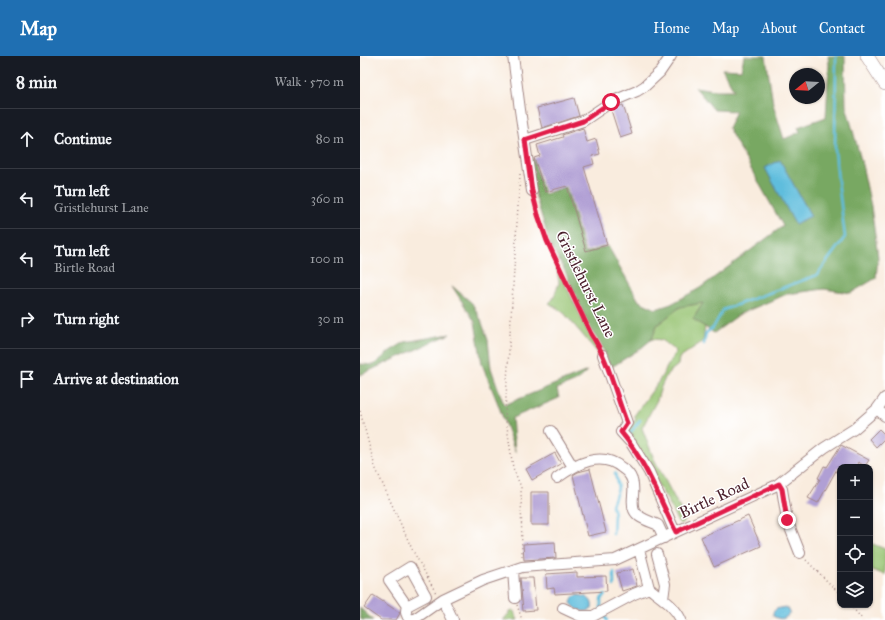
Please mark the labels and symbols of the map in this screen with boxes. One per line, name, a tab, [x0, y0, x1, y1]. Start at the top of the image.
north arrow	[789, 68, 825, 104]
route start	[602, 93, 620, 111]
street label: Gristlehurst Lane	[552, 227, 620, 341]
street label: Birtle Road	[676, 474, 752, 522]
route end	[778, 511, 796, 529]

